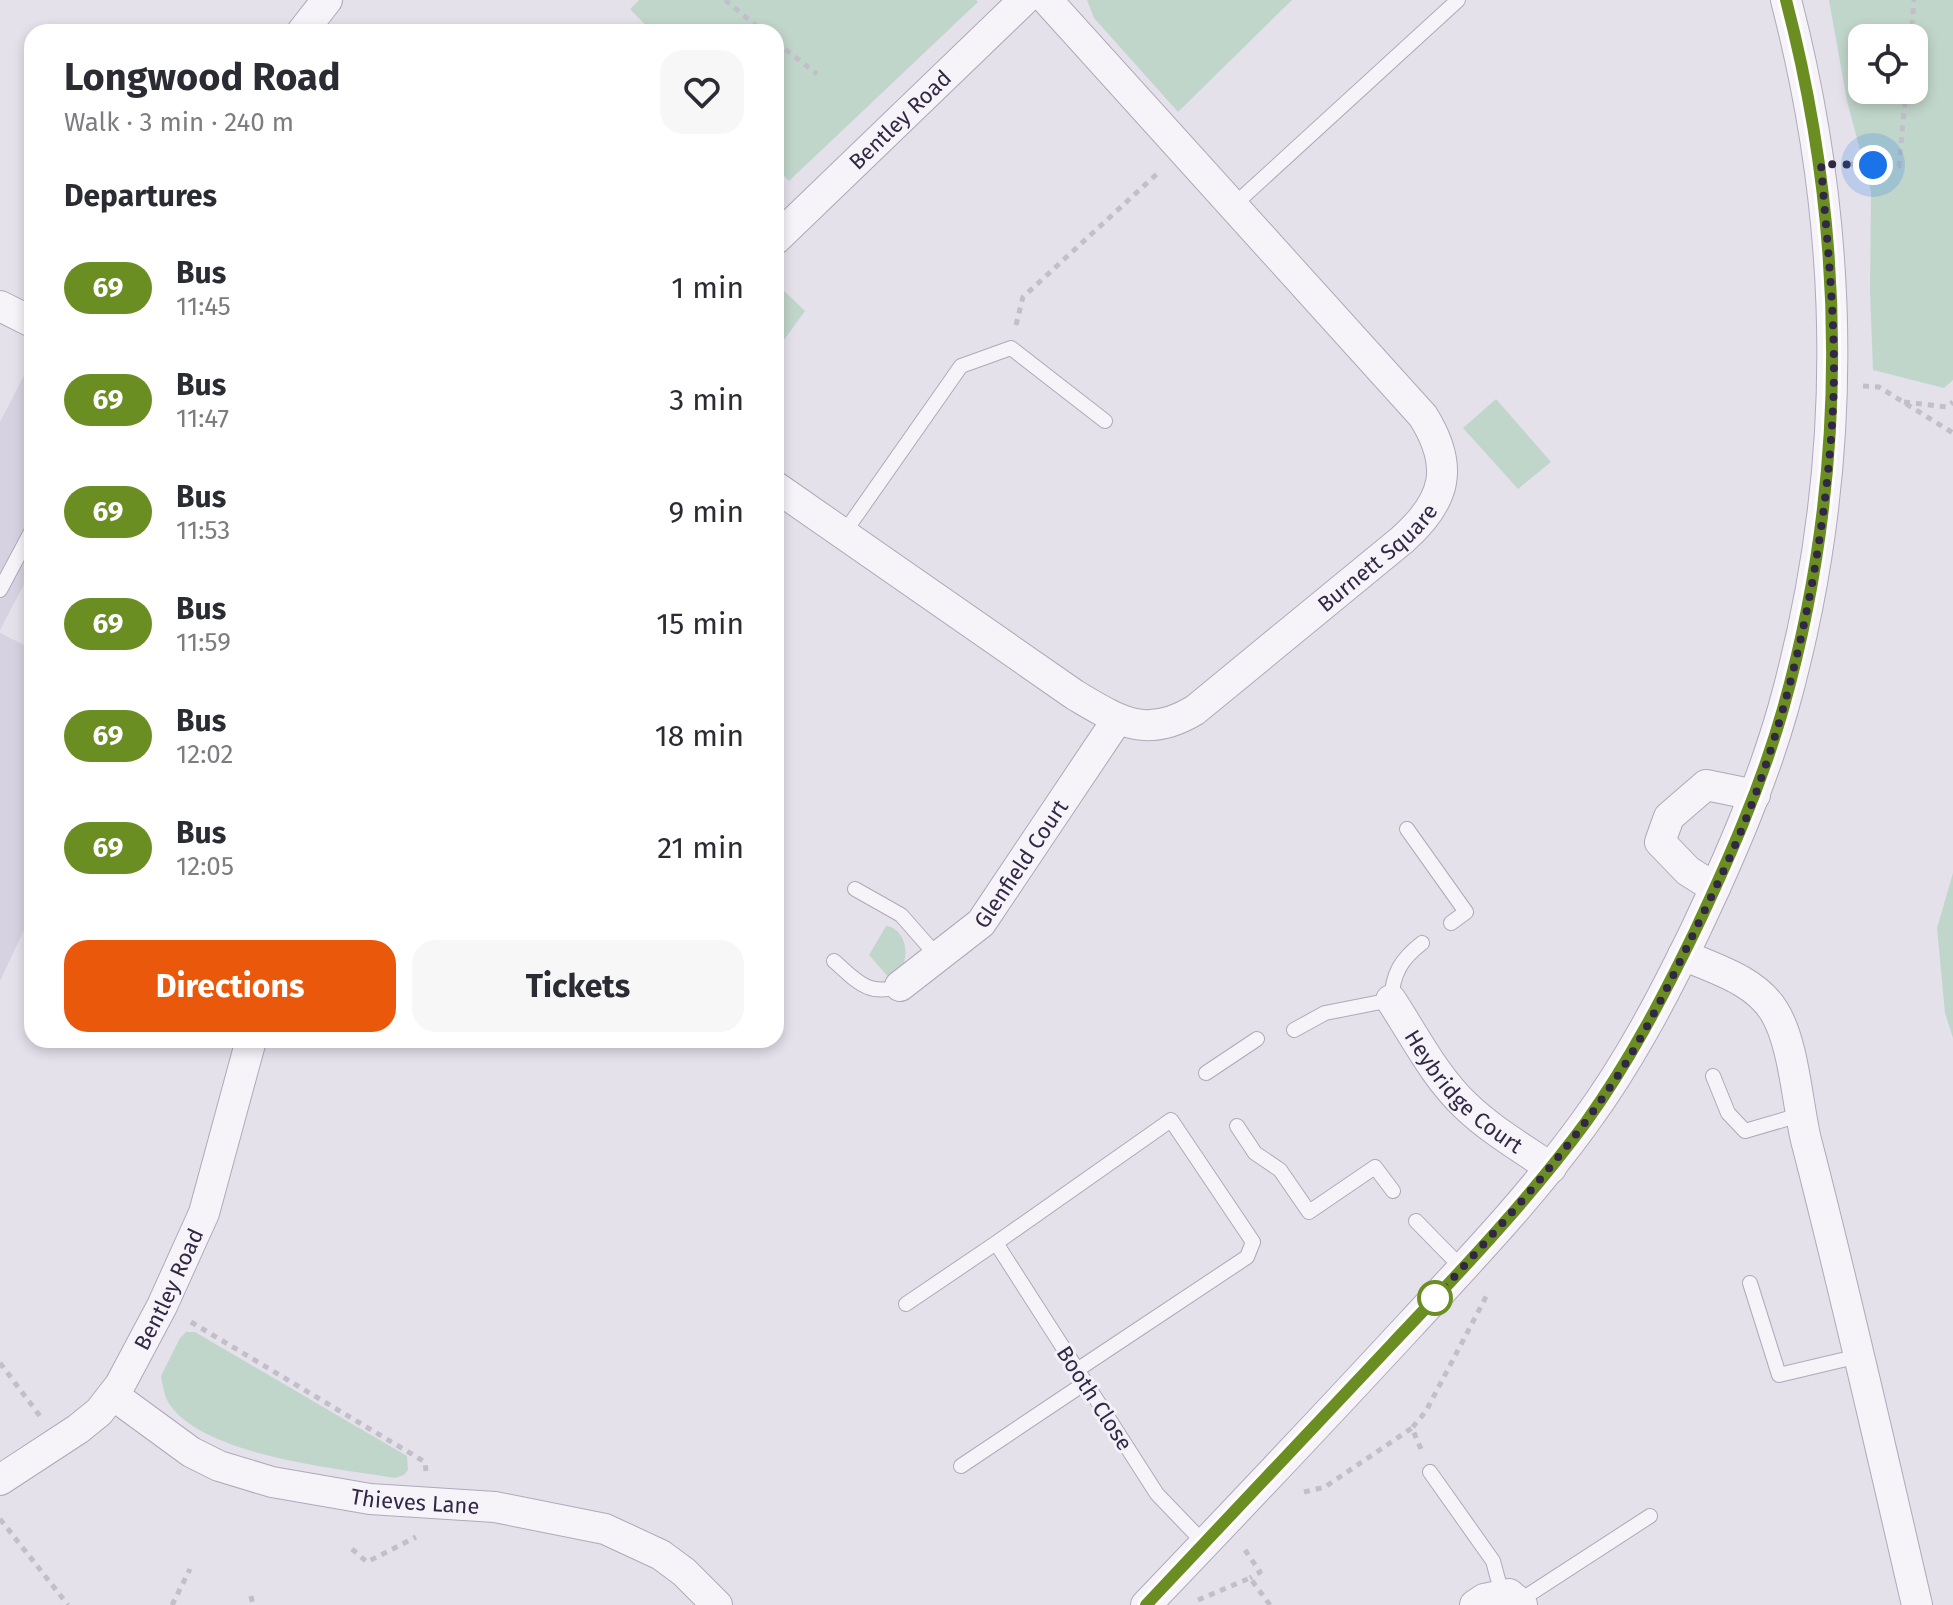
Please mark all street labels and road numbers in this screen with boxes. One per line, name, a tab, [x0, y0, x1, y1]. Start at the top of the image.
street label: Bentley Road	[843, 65, 957, 175]
street label: Burnett Square	[1312, 499, 1444, 618]
street label: Glenfield Court	[968, 794, 1074, 933]
street label: Heybridge Court	[1399, 1025, 1528, 1159]
street label: Bentley Road	[128, 1224, 209, 1355]
street label: Booth Close	[1051, 1341, 1138, 1456]
street label: Thieves Lane	[349, 1483, 480, 1520]

